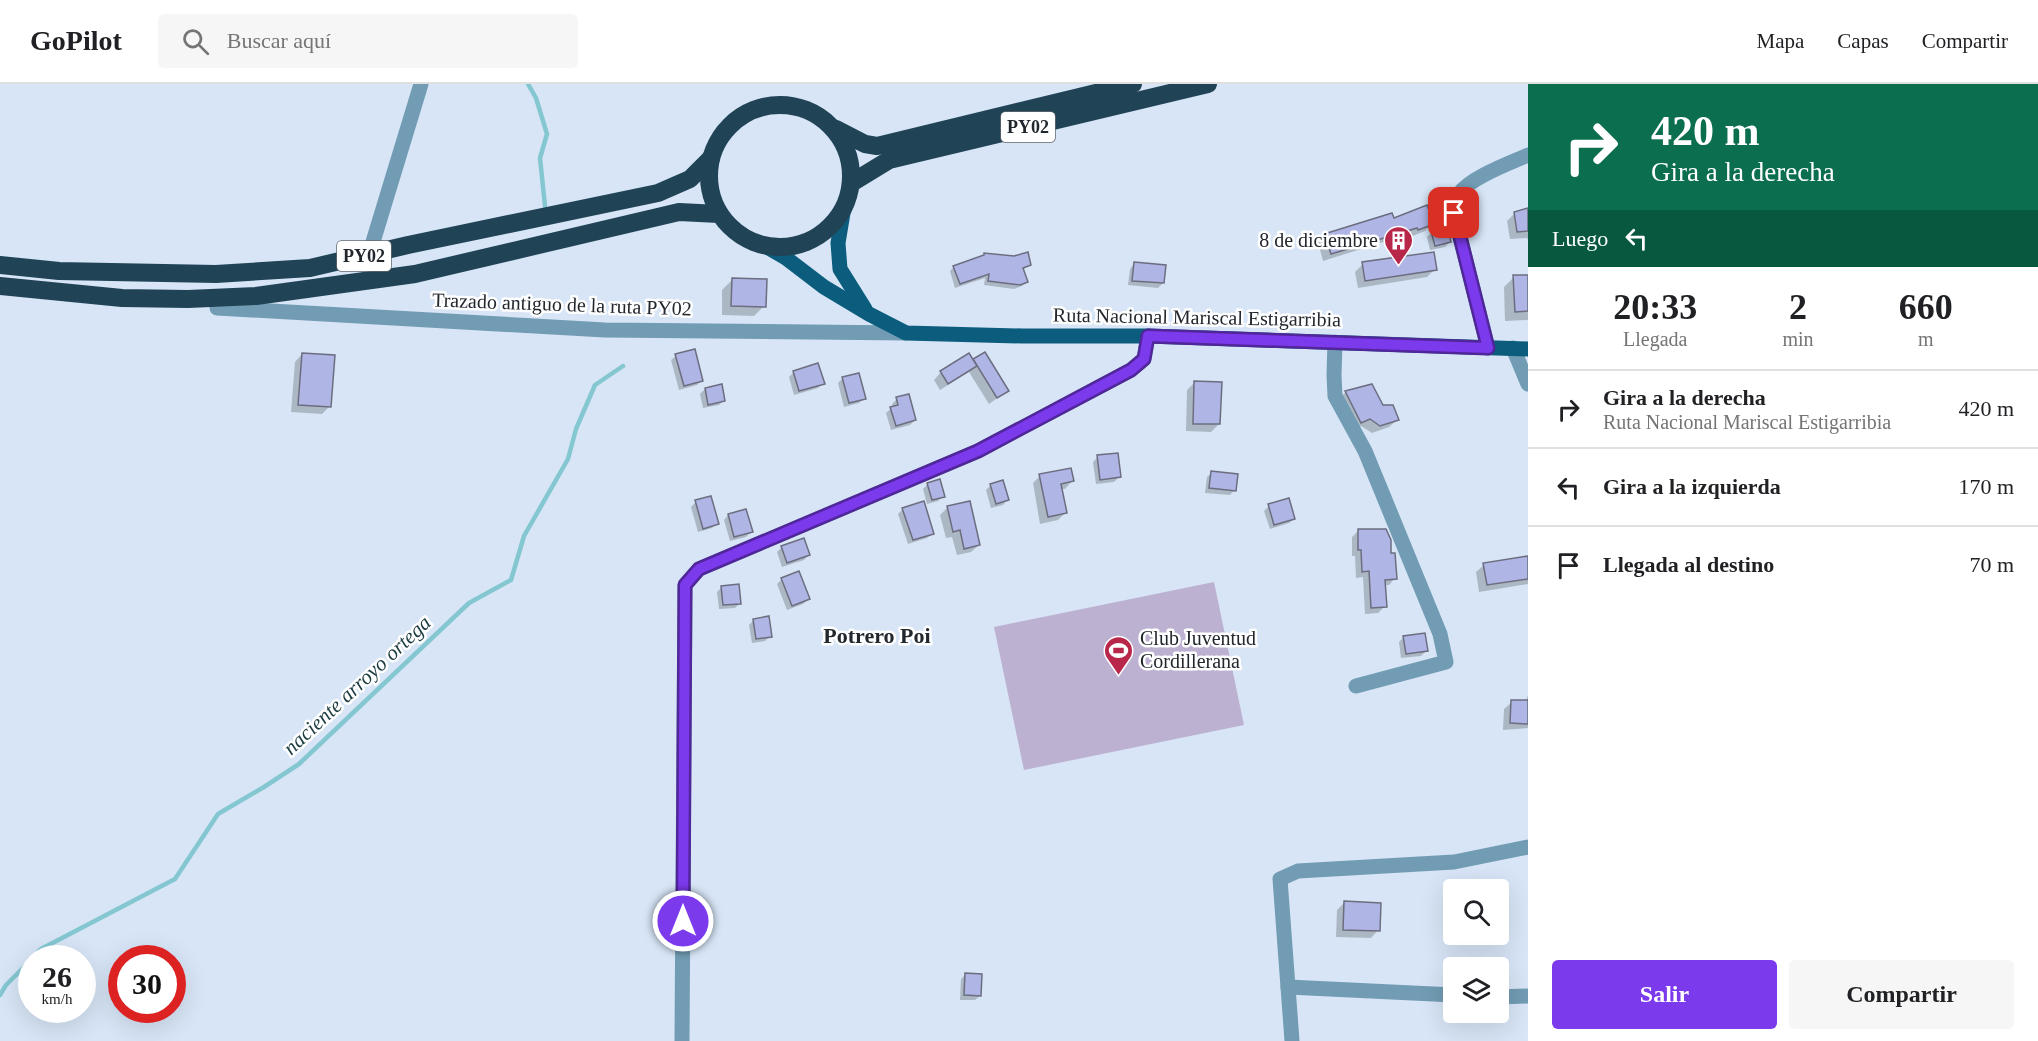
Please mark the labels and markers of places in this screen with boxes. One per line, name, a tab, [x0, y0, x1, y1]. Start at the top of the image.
pin	[1428, 187, 1479, 238]
building icon: 8 de diciembre	[1383, 224, 1415, 266]
place label: 8 de diciembre	[1259, 229, 1378, 251]
place label: Club Juventud Cordillerana	[1140, 627, 1256, 672]
sports icon: Club Juventud Cordillerana	[1103, 634, 1135, 676]

